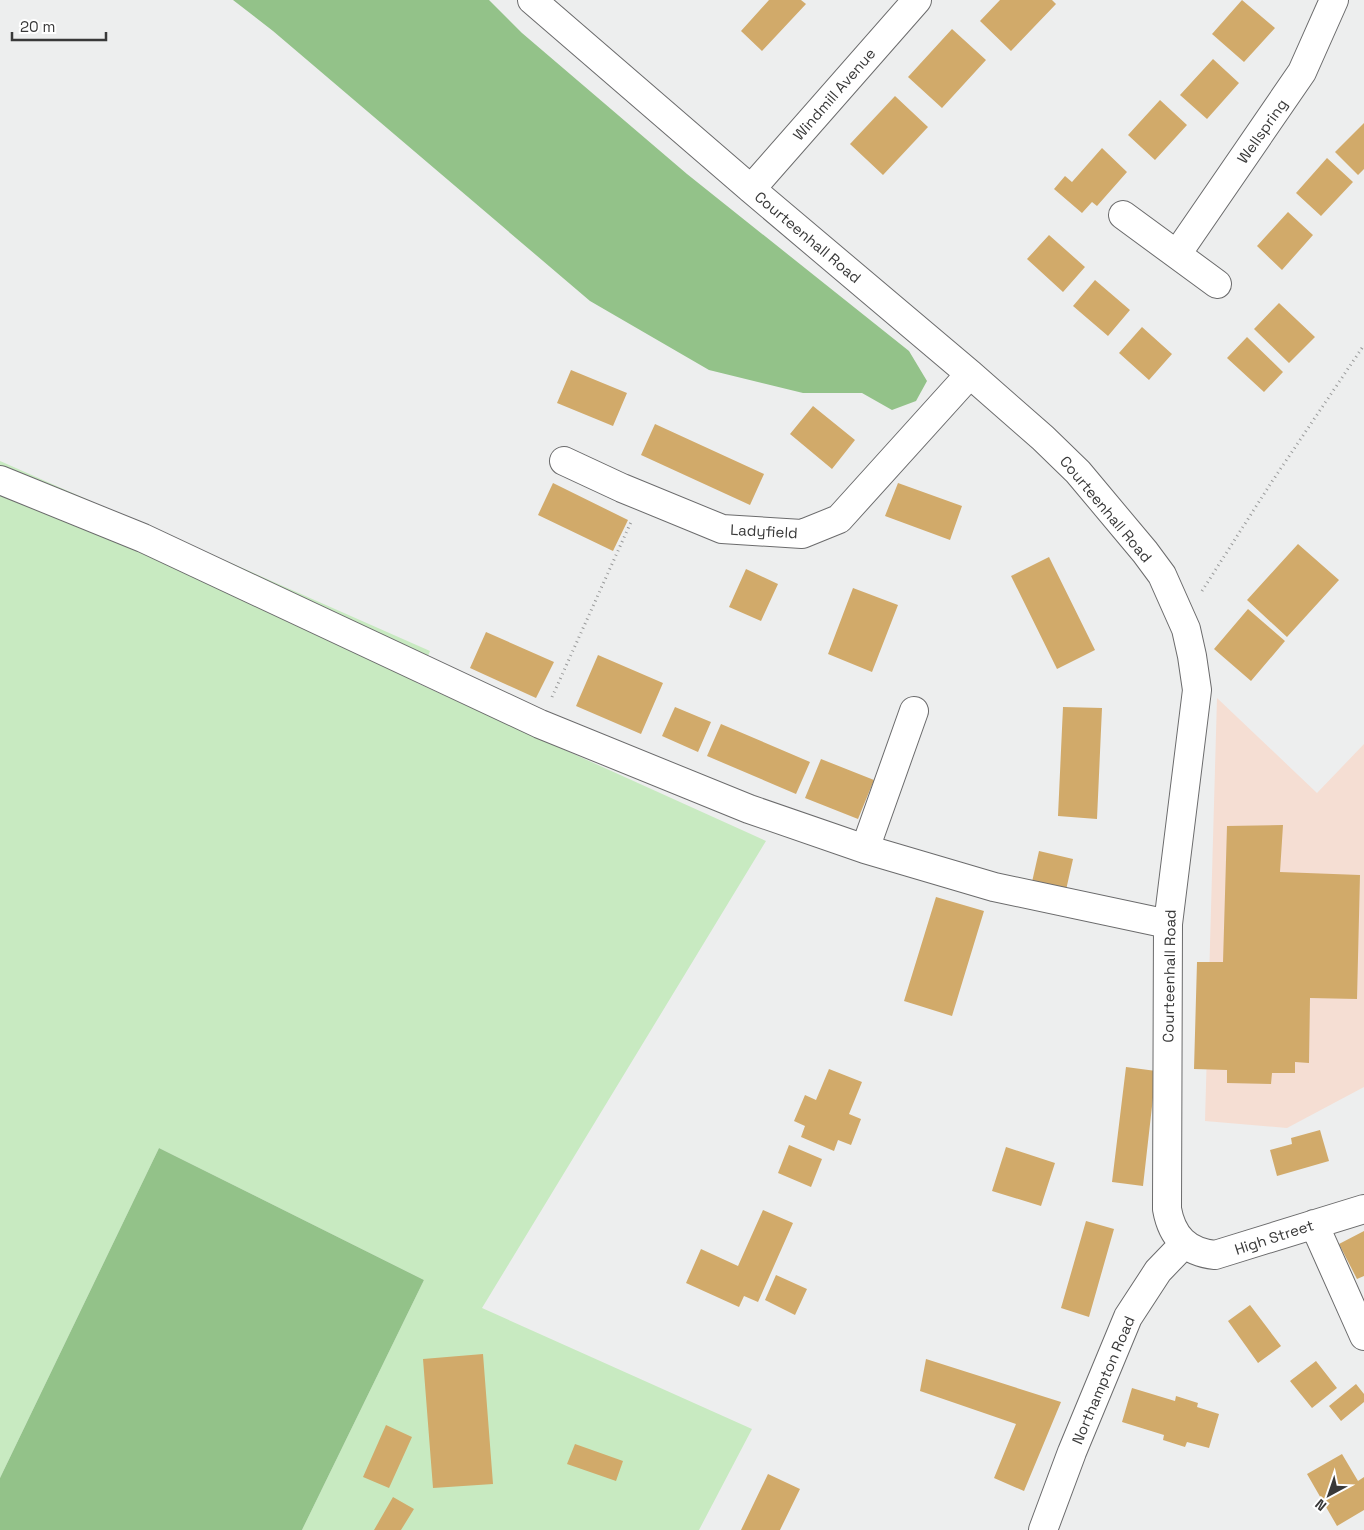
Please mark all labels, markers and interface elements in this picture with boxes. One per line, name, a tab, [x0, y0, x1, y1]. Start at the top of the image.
scale bar	[12, 10, 106, 42]
text: 20 m	[20, 17, 55, 36]
street label: Windmill Avenue	[789, 44, 879, 144]
street label: Wellspring	[1233, 95, 1291, 167]
street label: Courteenhall Road	[751, 187, 865, 287]
street label: Courteenhall Road	[1056, 452, 1156, 566]
street label: Ladyfield	[730, 520, 798, 542]
street label: Courteenhall Road	[1158, 909, 1180, 1043]
street label: High Street	[1232, 1215, 1316, 1259]
street label: Northampton Road	[1067, 1313, 1139, 1447]
north arrow	[1304, 1470, 1354, 1520]
text: N	[1311, 1495, 1330, 1515]

